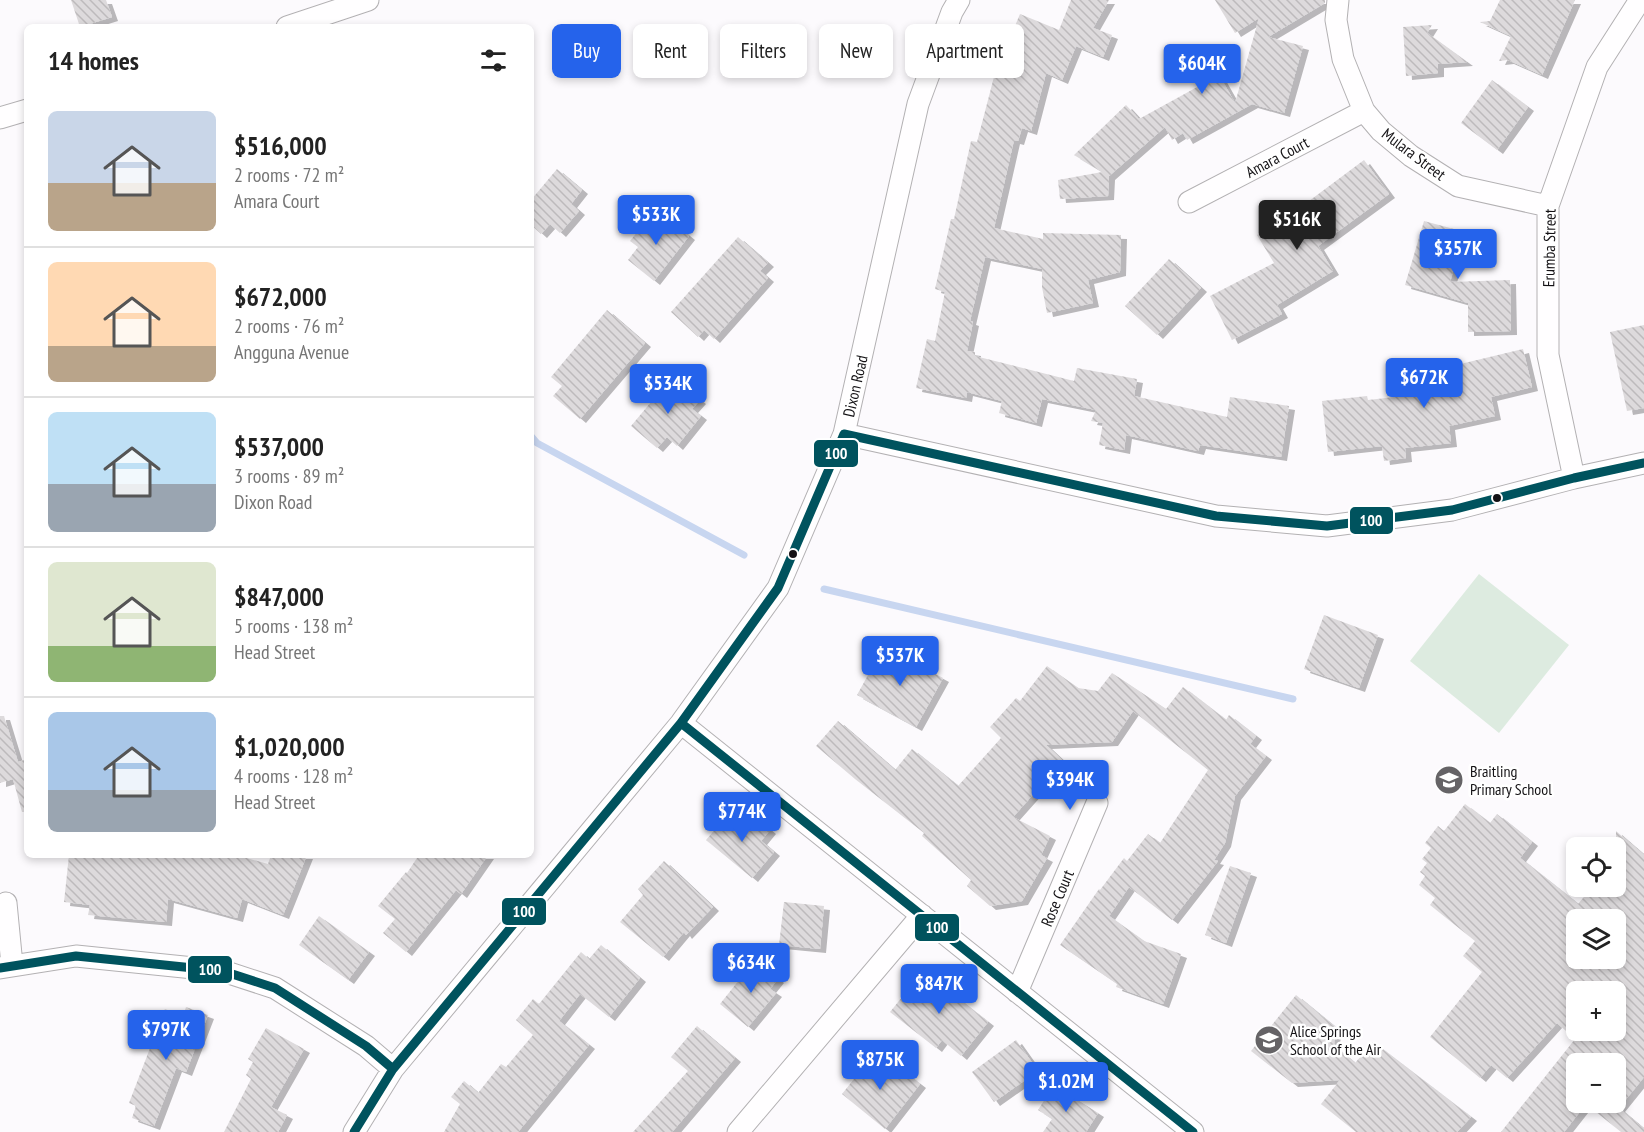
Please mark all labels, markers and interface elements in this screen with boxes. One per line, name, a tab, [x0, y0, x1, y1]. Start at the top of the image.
chip: Buy	[552, 24, 621, 78]
chip: Rent	[633, 24, 708, 78]
chip: Filters	[720, 24, 807, 78]
chip: New	[819, 24, 893, 78]
chip: Apartment	[905, 24, 1024, 78]
text: 14 homes	[48, 44, 139, 77]
icon: filters	[477, 44, 510, 77]
pin: $604K	[1160, 44, 1244, 95]
text: $604K	[1178, 50, 1226, 76]
street label: Mulara Street	[1378, 124, 1450, 185]
text: $516,000	[234, 129, 327, 162]
street label: Amara Court	[1242, 132, 1312, 182]
icon: home	[96, 135, 168, 207]
text: 2 rooms · 72 m²	[234, 162, 344, 188]
text: Amara Court	[234, 188, 320, 214]
pin: $533K	[614, 195, 698, 246]
pin: $516K	[1255, 200, 1339, 251]
text: $533K	[632, 201, 680, 227]
text: $516K	[1273, 206, 1321, 232]
street label: Erumba Street	[1538, 208, 1560, 287]
pin: $357K	[1416, 229, 1500, 280]
text: $357K	[1434, 235, 1482, 261]
text: $672,000	[234, 280, 327, 313]
icon: home	[96, 286, 168, 358]
text: 2 rooms · 76 m²	[234, 313, 344, 339]
text: Angguna Avenue	[234, 339, 349, 365]
street label: Dixon Road	[838, 353, 872, 419]
pin: $672K	[1382, 358, 1466, 409]
pin: $534K	[626, 364, 710, 415]
text: $672K	[1400, 364, 1448, 390]
text: $534K	[644, 370, 692, 396]
text: $537,000	[234, 430, 324, 463]
icon: home	[96, 436, 168, 508]
line badge: 100	[813, 439, 859, 468]
text: 100	[825, 443, 848, 463]
text: 3 rooms · 89 m²	[234, 463, 344, 489]
text: Dixon Road	[234, 489, 312, 515]
unlabelled marker	[1491, 492, 1503, 504]
line badge: 100	[1349, 506, 1394, 535]
text: 100	[1360, 510, 1383, 530]
unlabelled marker	[787, 548, 799, 560]
text: $847,000	[234, 580, 324, 613]
icon: home	[96, 586, 168, 658]
text: 5 rooms · 138 m²	[234, 613, 353, 639]
pin: $537K	[858, 636, 942, 687]
text: Head Street	[234, 639, 315, 665]
text: $537K	[876, 642, 924, 668]
text: $1,020,000	[234, 730, 345, 763]
icon: home	[96, 736, 168, 808]
pin: $394K	[1028, 760, 1112, 811]
place label: Braitling Primary School	[1470, 761, 1552, 799]
text: 4 rooms · 128 m²	[234, 763, 353, 789]
school or university icon: Braitling Primary School	[1433, 764, 1465, 796]
text: $394K	[1046, 766, 1094, 792]
text: Head Street	[234, 789, 315, 815]
pin: $774K	[700, 792, 784, 843]
text: $774K	[718, 798, 766, 824]
map controls	[1566, 837, 1626, 1113]
button: locate	[1566, 837, 1626, 897]
street label: Rose Court	[1036, 866, 1078, 929]
line badge: 100	[501, 897, 547, 926]
text: 100	[513, 901, 536, 921]
button: layers	[1566, 909, 1626, 969]
line badge: 100	[914, 913, 960, 942]
text: 100	[926, 917, 949, 937]
pin: $634K	[709, 943, 793, 994]
text: $634K	[727, 949, 775, 975]
line badge: 100	[187, 955, 233, 984]
text: 100	[199, 959, 222, 979]
pin: $847K	[897, 964, 981, 1015]
text: $847K	[915, 970, 963, 996]
button: +	[1566, 981, 1626, 1041]
pin: $797K	[124, 1010, 208, 1061]
text: $797K	[142, 1016, 190, 1042]
place label: Alice Springs School of the Air	[1290, 1021, 1382, 1059]
school or university icon: Alice Springs School of the Air	[1253, 1024, 1285, 1056]
pin: $875K	[838, 1040, 922, 1091]
text: $875K	[856, 1046, 904, 1072]
button: −	[1566, 1053, 1626, 1113]
pin: $1.02M	[1017, 1062, 1115, 1113]
text: $1.02M	[1038, 1068, 1094, 1094]

